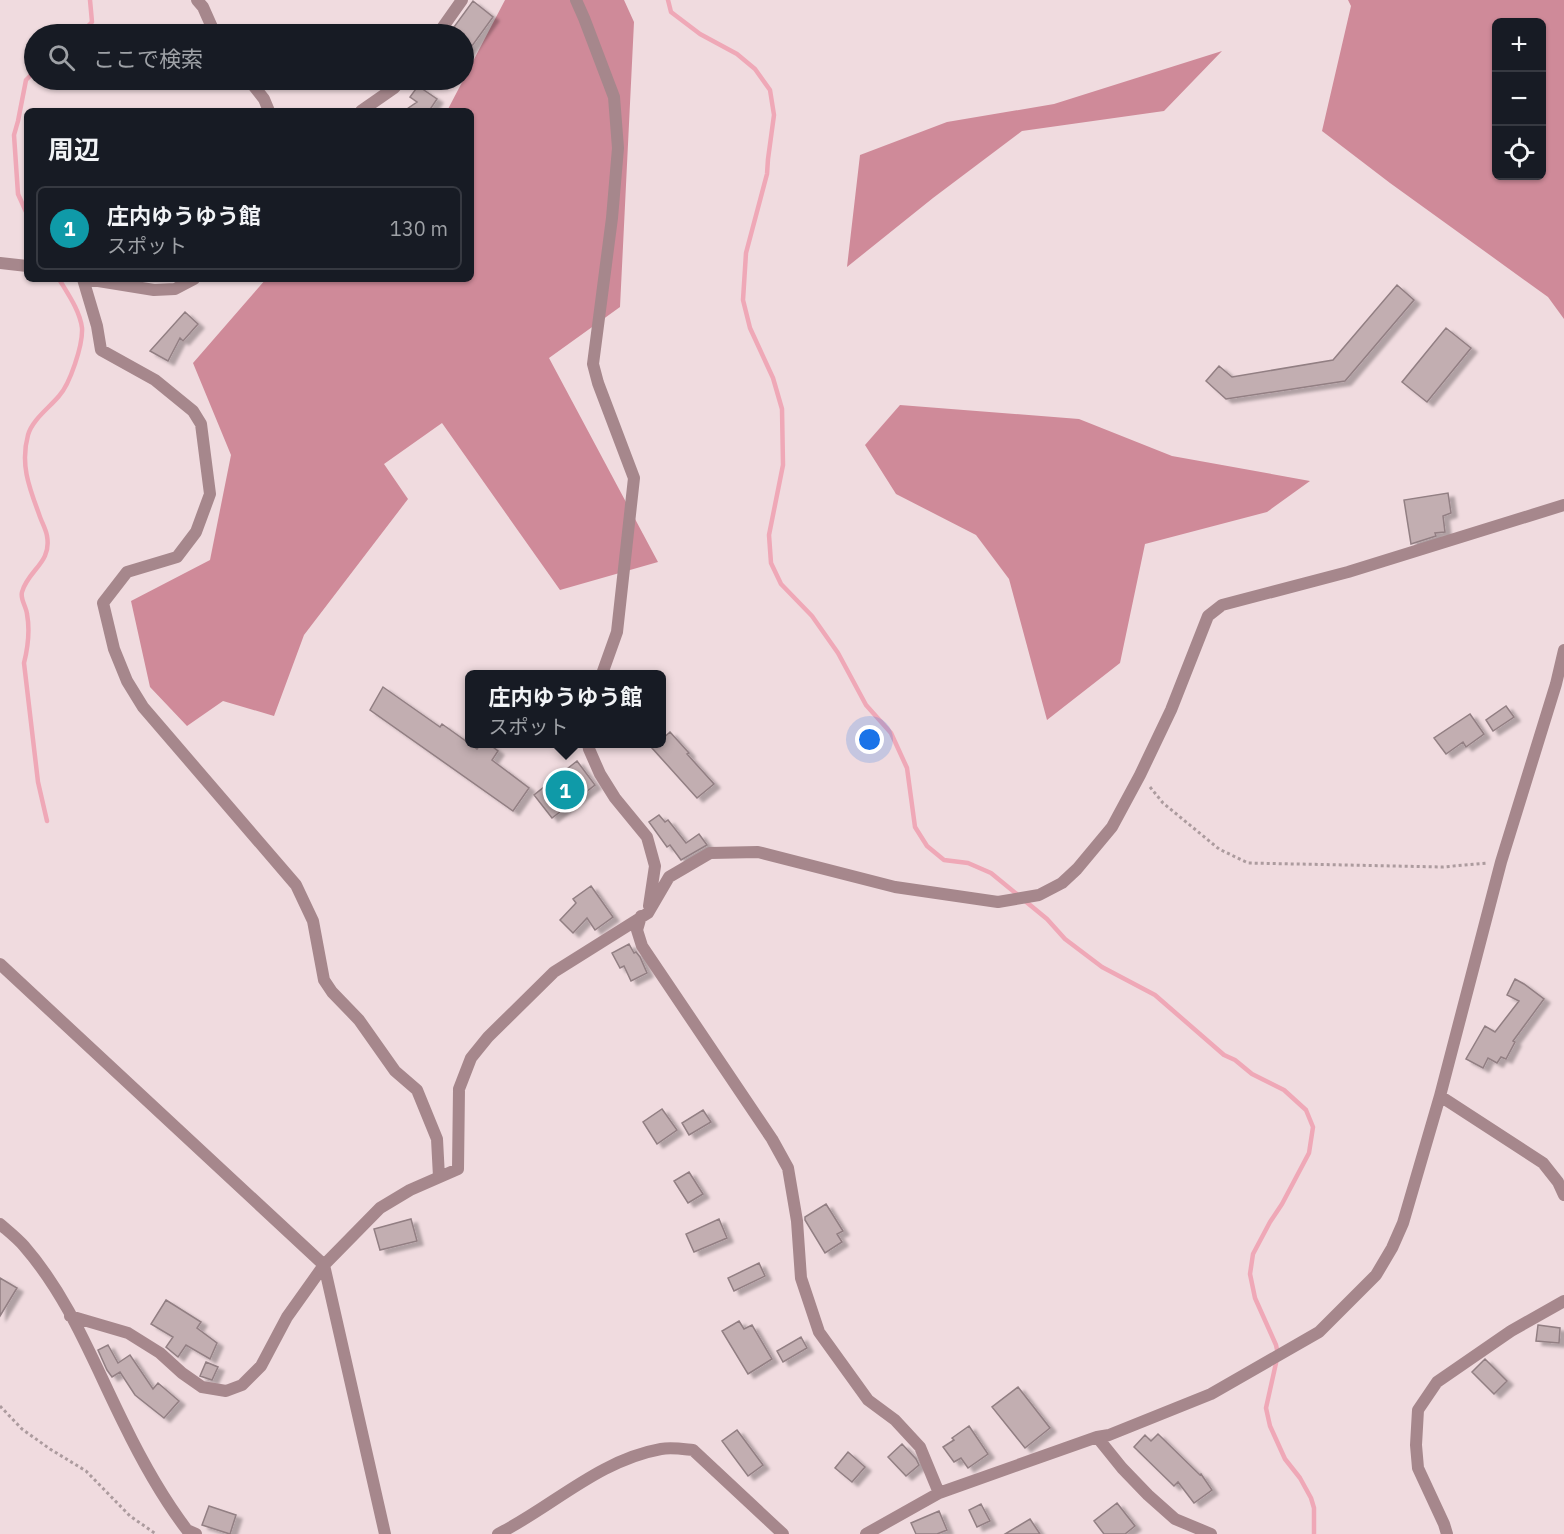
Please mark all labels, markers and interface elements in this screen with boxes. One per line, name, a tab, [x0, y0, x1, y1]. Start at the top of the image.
map controls	[1492, 18, 1546, 180]
button: +	[1492, 18, 1546, 72]
search box	[24, 24, 474, 90]
icon: search	[45, 41, 78, 74]
text: ここで検索	[93, 44, 203, 73]
button: −	[1492, 72, 1546, 126]
button: locate	[1492, 126, 1546, 180]
text: 周辺	[48, 132, 100, 166]
text: 庄内ゆうゆう館	[107, 201, 261, 230]
text: 1	[64, 215, 76, 242]
text: 130 m	[390, 215, 448, 242]
text: スポット	[107, 232, 187, 259]
popup	[465, 670, 666, 748]
text: 庄内ゆうゆう館	[488, 682, 643, 711]
text: スポット	[488, 713, 568, 740]
your location	[855, 725, 884, 754]
pin: 1	[546, 768, 584, 812]

